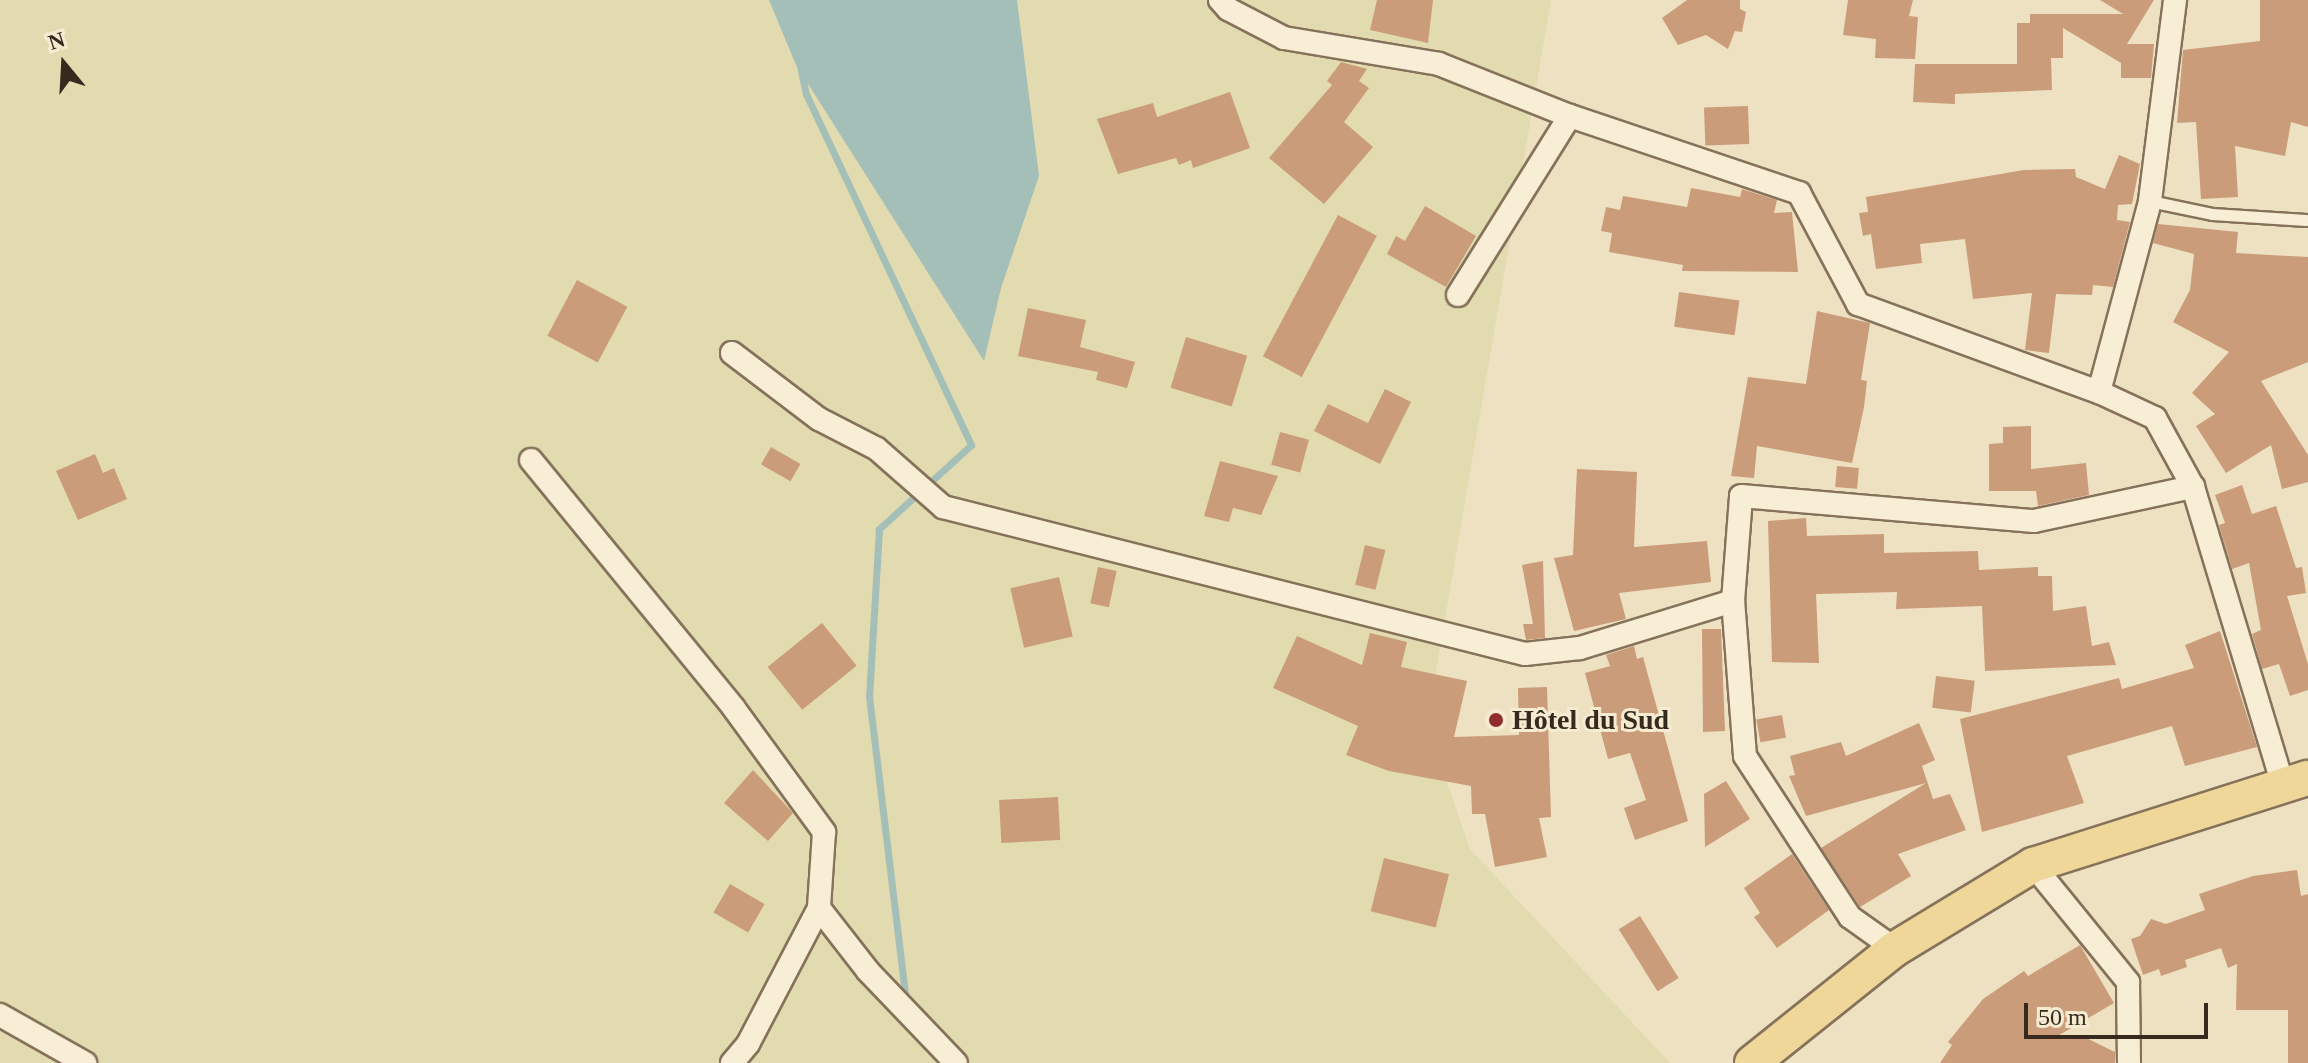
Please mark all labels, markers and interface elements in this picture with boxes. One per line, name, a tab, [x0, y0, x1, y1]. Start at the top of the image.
north arrow	[24, 24, 104, 104]
text: N	[45, 26, 68, 55]
place label: Hôtel du Sud	[1512, 703, 1669, 737]
marker: Hôtel du Sud	[1487, 711, 1505, 729]
scale bar	[2028, 987, 2212, 1037]
text: 50 m	[2038, 1004, 2087, 1030]

